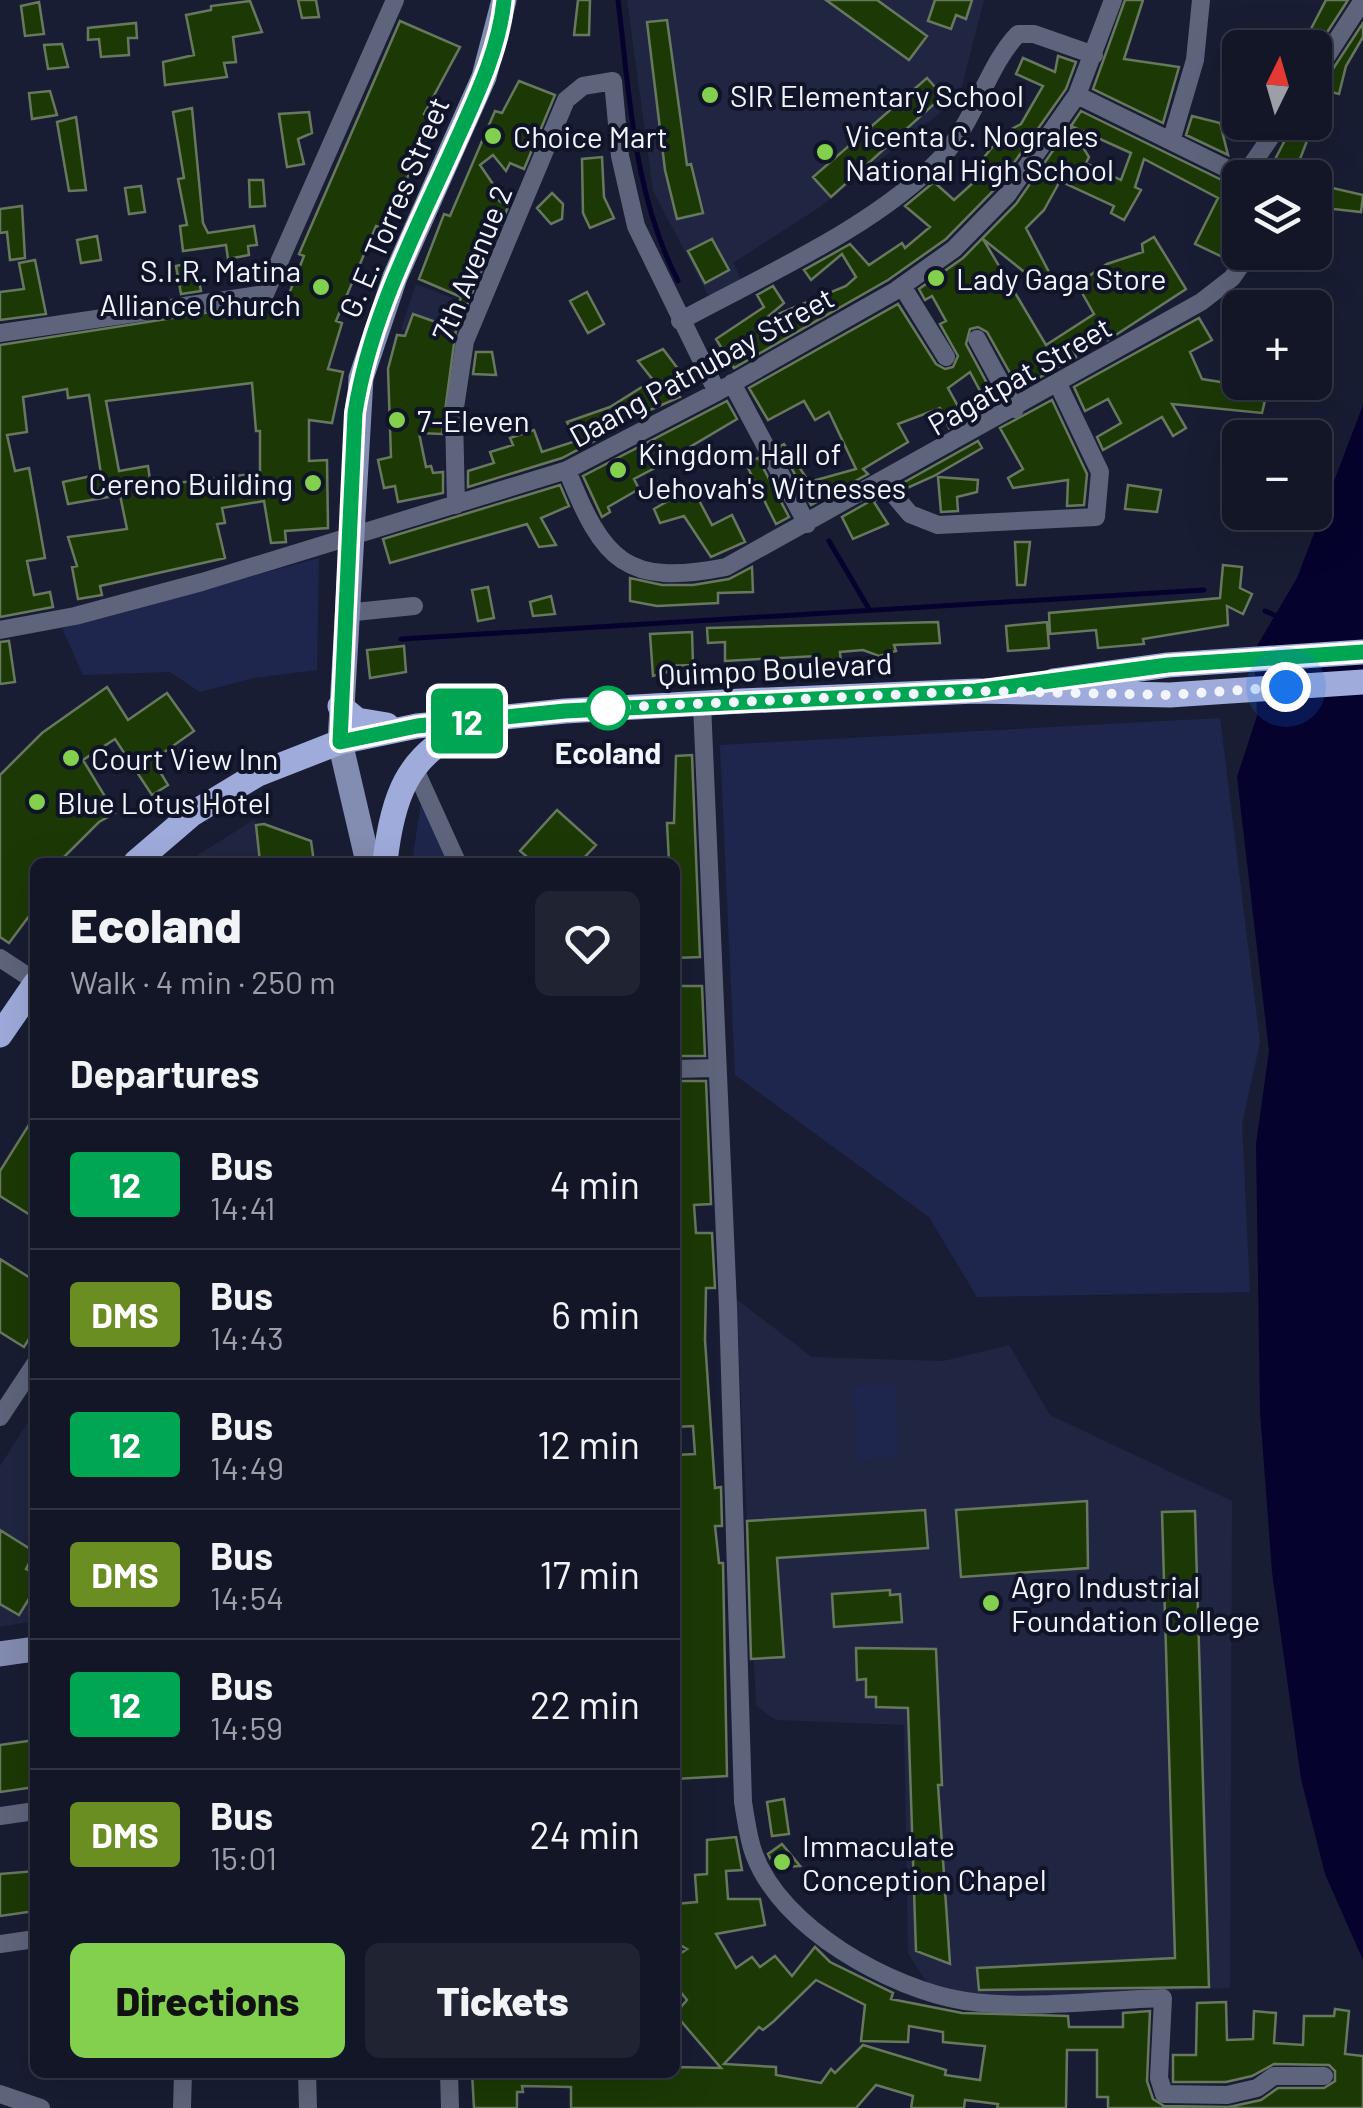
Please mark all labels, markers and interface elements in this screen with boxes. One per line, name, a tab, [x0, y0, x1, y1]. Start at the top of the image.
north arrow	[1222, 30, 1332, 140]
map controls	[1222, 30, 1332, 530]
place label: SIR Elementary School	[730, 77, 1024, 113]
marker: SIR Elementary School	[699, 84, 721, 106]
street label: G. E. Torres Street	[330, 91, 456, 323]
place label: Vicenta C. Nograles National High School	[845, 117, 1114, 187]
place label: Choice Mart	[513, 118, 668, 154]
marker: Choice Mart	[482, 125, 504, 147]
marker: Vicenta C. Nograles National High School	[814, 141, 836, 163]
button: layers	[1222, 160, 1332, 270]
street label: 7th Avenue 2	[423, 180, 519, 346]
place label: S.I.R. Matina Alliance Church	[100, 252, 301, 322]
place label: Lady Gaga Store	[956, 260, 1167, 296]
marker: Lady Gaga Store	[925, 267, 947, 289]
marker: S.I.R. Matina Alliance Church	[310, 276, 332, 298]
street label: Daang Patnubay Street	[563, 278, 839, 454]
button: +	[1222, 290, 1332, 400]
street label: Pagatpat Street	[921, 308, 1117, 442]
place label: 7-Eleven	[417, 402, 530, 438]
marker: 7-Eleven	[386, 409, 408, 431]
button: −	[1222, 420, 1332, 530]
place label: Kingdom Hall of Jehovah's Witnesses	[638, 435, 906, 505]
marker: Kingdom Hall of Jehovah's Witnesses	[607, 459, 629, 481]
place label: Cereno Building	[88, 465, 293, 501]
marker: Cereno Building	[302, 472, 324, 494]
street label: Quimpo Boulevard	[657, 644, 893, 692]
your location	[1261, 662, 1311, 712]
marker: Ecoland	[587, 687, 629, 729]
line badge: 12	[422, 688, 512, 754]
text: 12	[451, 700, 483, 742]
place label: Ecoland	[555, 734, 661, 770]
place label: Court View Inn	[91, 740, 279, 776]
marker: Court View Inn	[60, 747, 82, 769]
place label: Blue Lotus Hotel	[57, 784, 271, 820]
marker: Blue Lotus Hotel	[26, 791, 48, 813]
button: heart	[535, 891, 640, 996]
text: Ecoland	[70, 895, 242, 953]
text: Walk · 4 min · 250 m	[70, 962, 336, 1000]
text: Departures	[70, 1050, 259, 1096]
text: Bus	[210, 1142, 273, 1188]
text: 4 min	[550, 1161, 640, 1207]
text: 12	[109, 1163, 141, 1205]
text: 14:41	[210, 1188, 276, 1226]
text: Bus	[210, 1272, 273, 1318]
text: 6 min	[551, 1291, 640, 1337]
text: DMS	[91, 1293, 159, 1335]
text: 14:43	[210, 1318, 284, 1356]
text: Bus	[210, 1402, 273, 1448]
text: 12 min	[537, 1421, 640, 1467]
text: 12	[109, 1423, 141, 1465]
text: 14:49	[210, 1448, 284, 1486]
text: Bus	[210, 1532, 273, 1578]
text: 17 min	[540, 1551, 640, 1597]
text: DMS	[91, 1553, 159, 1595]
place label: Agro Industrial Foundation College	[1011, 1568, 1260, 1638]
text: 14:54	[210, 1578, 284, 1616]
marker: Agro Industrial Foundation College	[980, 1592, 1002, 1614]
text: Bus	[210, 1662, 273, 1708]
text: 22 min	[530, 1681, 640, 1727]
text: 12	[109, 1683, 141, 1725]
text: 14:59	[210, 1708, 283, 1746]
text: Bus	[210, 1792, 273, 1838]
text: 24 min	[529, 1811, 640, 1857]
text: DMS	[91, 1813, 159, 1855]
place label: Immaculate Conception Chapel	[802, 1827, 1047, 1897]
text: 15:01	[210, 1838, 277, 1876]
marker: Immaculate Conception Chapel	[771, 1851, 793, 1873]
button: Directions	[70, 1943, 345, 2058]
button: Tickets	[365, 1943, 640, 2058]

